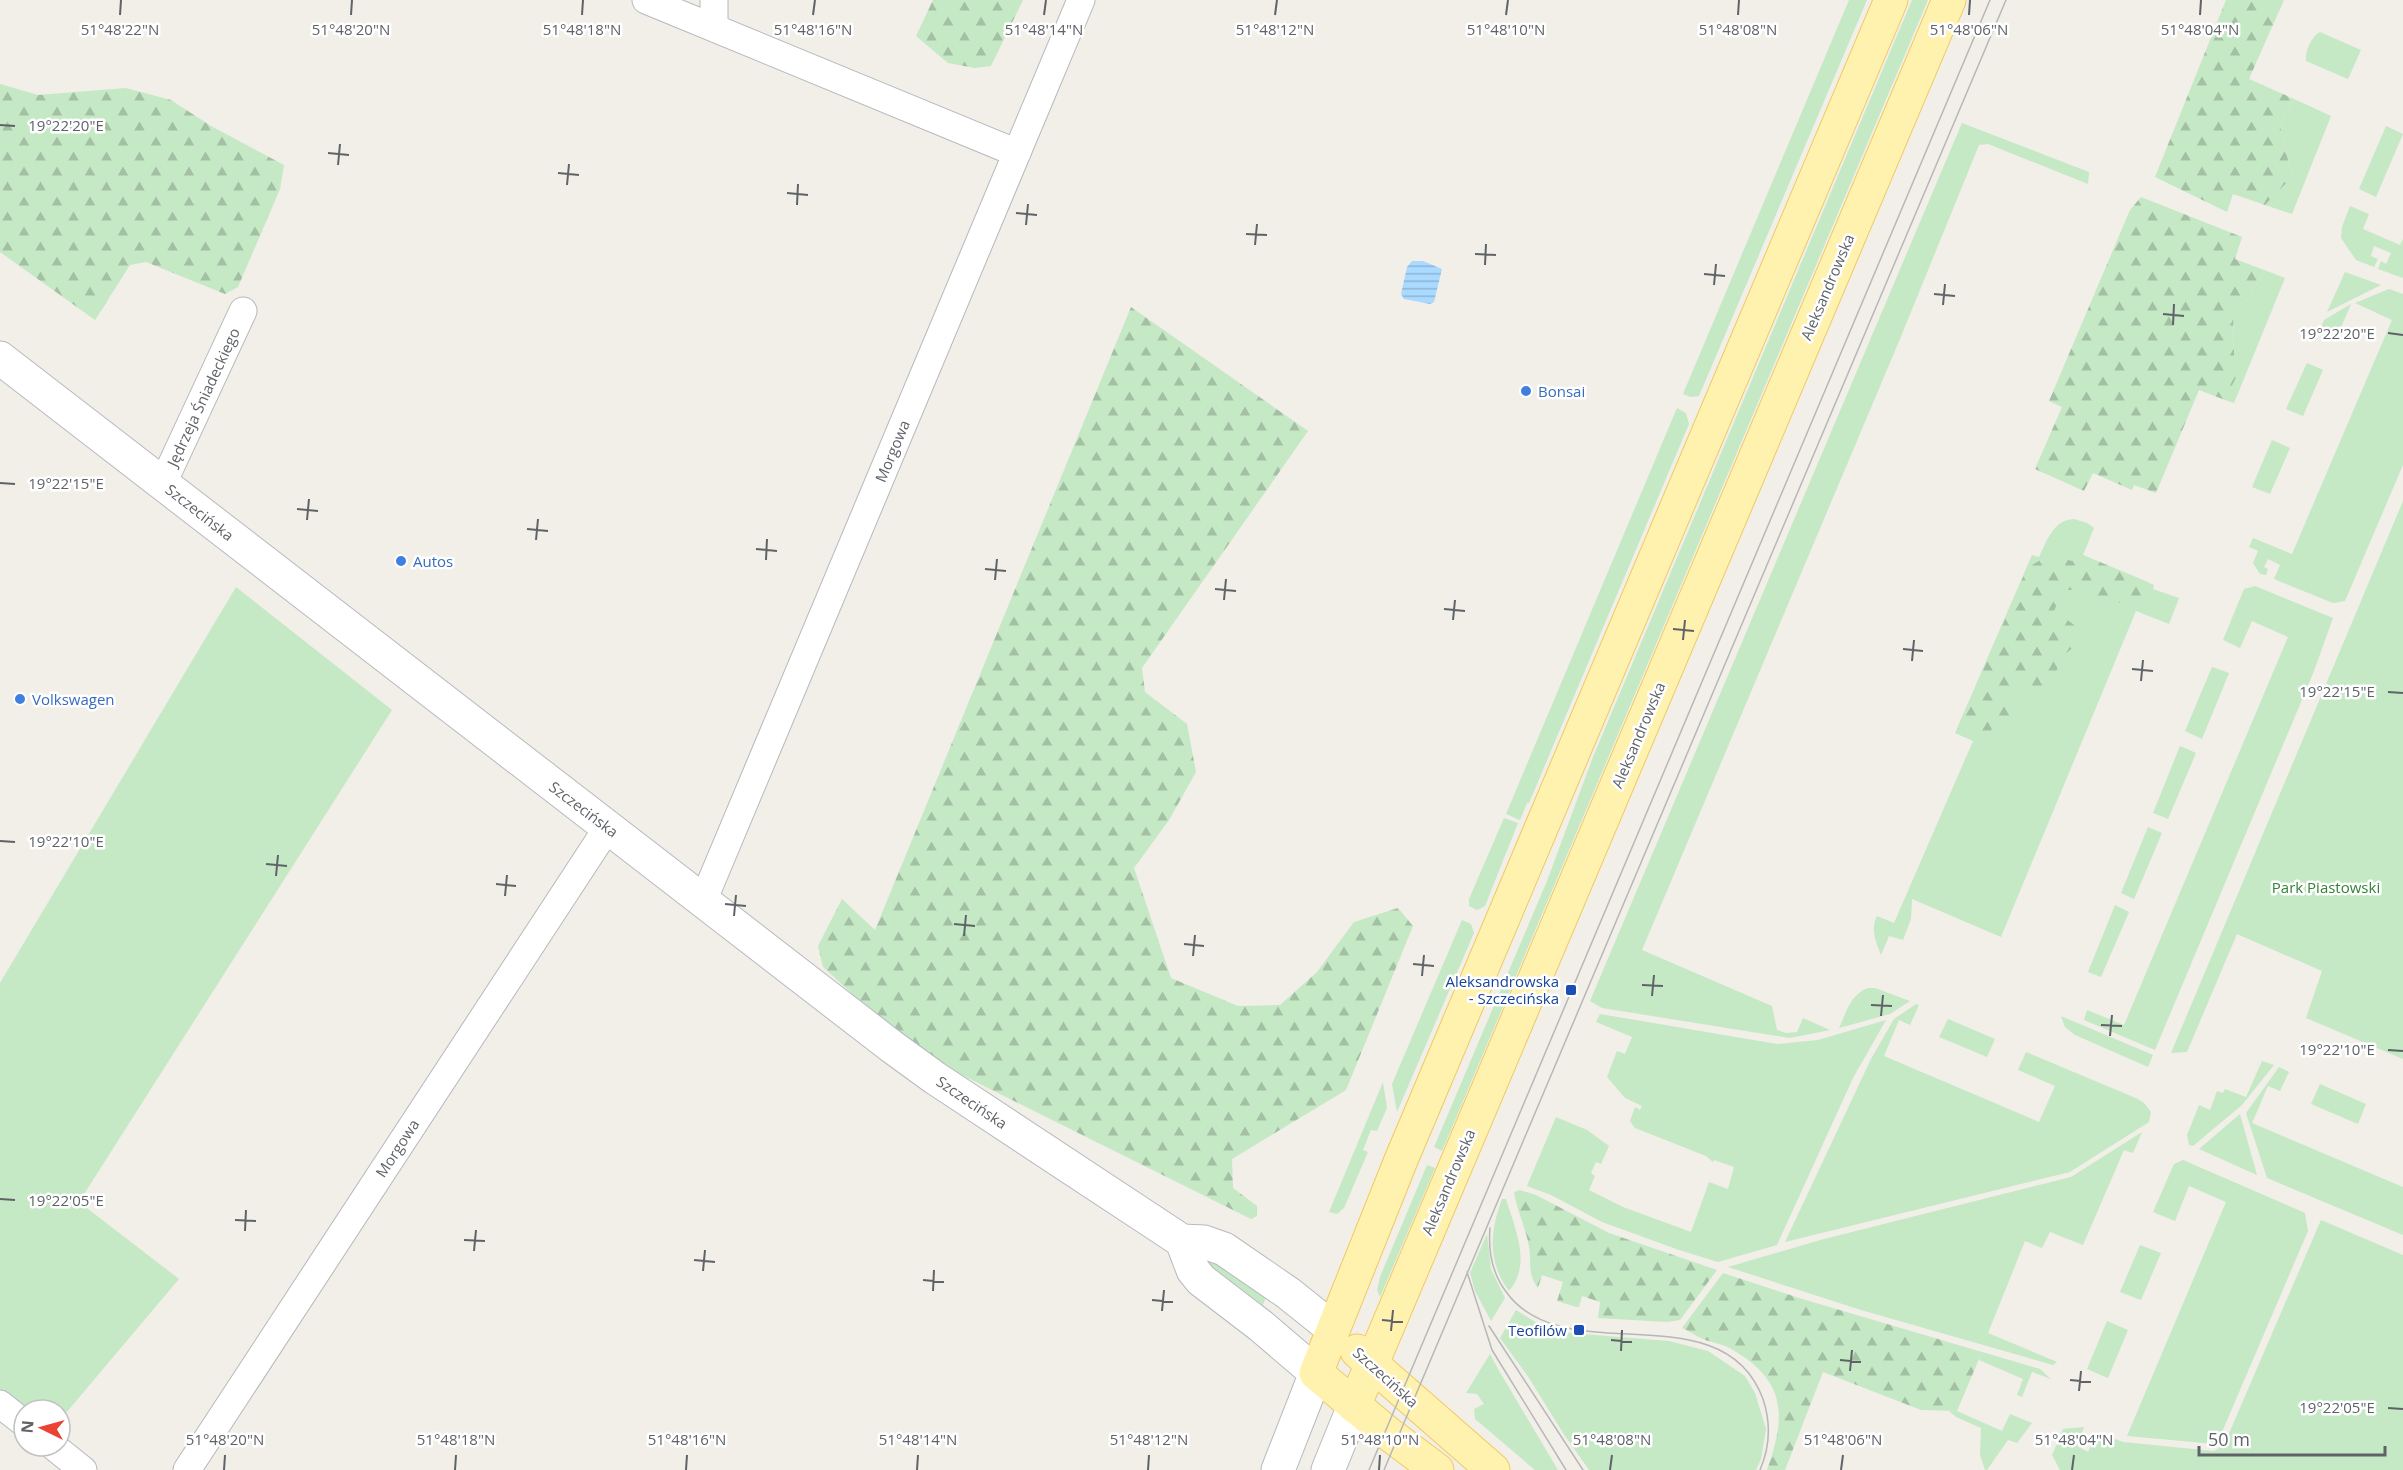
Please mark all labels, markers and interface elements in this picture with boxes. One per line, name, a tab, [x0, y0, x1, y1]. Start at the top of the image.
text: 51°48'22"N	[81, 19, 159, 39]
text: 51°48'20"N	[312, 19, 390, 39]
text: 51°48'18"N	[543, 19, 621, 39]
text: 51°48'16"N	[774, 19, 852, 39]
text: 51°48'14"N	[1005, 19, 1083, 39]
text: 51°48'12"N	[1236, 19, 1314, 39]
text: 51°48'10"N	[1467, 19, 1545, 39]
text: 51°48'08"N	[1699, 19, 1777, 39]
text: 51°48'06"N	[1930, 19, 2008, 39]
text: 51°48'04"N	[2161, 19, 2239, 39]
text: 19°22'20"E	[28, 115, 104, 135]
street label: Aleksandrowska	[1796, 231, 1858, 343]
text: 19°22'20"E	[2299, 323, 2375, 343]
street label: Jędrzeja Śniadeckiego	[161, 324, 244, 471]
place label: Bonsai	[1538, 381, 1585, 401]
marker: Bonsai	[1519, 384, 1533, 398]
street label: Morgowa	[870, 417, 914, 485]
text: 19°22'15"E	[28, 473, 104, 493]
street label: Szczecińska	[162, 479, 238, 545]
place label: Autos	[413, 551, 453, 571]
marker: Autos	[394, 554, 408, 568]
street label: Aleksandrowska	[1607, 679, 1669, 791]
text: 19°22'15"E	[2299, 681, 2375, 701]
place label: Volkswagen	[32, 689, 115, 709]
marker: Volkswagen	[13, 692, 27, 706]
street label: Szczecińska	[545, 777, 623, 841]
text: 19°22'10"E	[28, 831, 104, 851]
park label: Park Piastowski	[2272, 877, 2380, 897]
place label: Aleksandrowska - Szczecińska	[1445, 971, 1559, 1008]
marker: Aleksandrowska - Szczecińska	[1564, 983, 1578, 997]
text: 19°22'10"E	[2299, 1039, 2375, 1059]
street label: Szczecińska	[933, 1071, 1011, 1133]
street label: Morgowa	[371, 1115, 423, 1181]
street label: Aleksandrowska	[1417, 1126, 1479, 1238]
text: 19°22'05"E	[28, 1190, 104, 1210]
place label: Teofilów	[1508, 1320, 1567, 1340]
marker: Teofilów	[1572, 1323, 1586, 1337]
street label: Szczecińska	[1349, 1342, 1423, 1412]
text: 19°22'05"E	[2299, 1397, 2375, 1417]
north arrow	[12, 1398, 72, 1458]
text: N	[16, 1419, 39, 1434]
scale bar	[2199, 1419, 2385, 1457]
text: 50 m	[2208, 1427, 2250, 1451]
text: 51°48'20"N	[186, 1429, 264, 1449]
text: 51°48'18"N	[417, 1429, 495, 1449]
text: 51°48'16"N	[648, 1429, 726, 1449]
text: 51°48'14"N	[879, 1429, 957, 1449]
text: 51°48'12"N	[1110, 1429, 1188, 1449]
text: 51°48'10"N	[1341, 1429, 1419, 1449]
text: 51°48'08"N	[1573, 1429, 1651, 1449]
text: 51°48'06"N	[1804, 1429, 1882, 1449]
text: 51°48'04"N	[2035, 1429, 2113, 1449]

